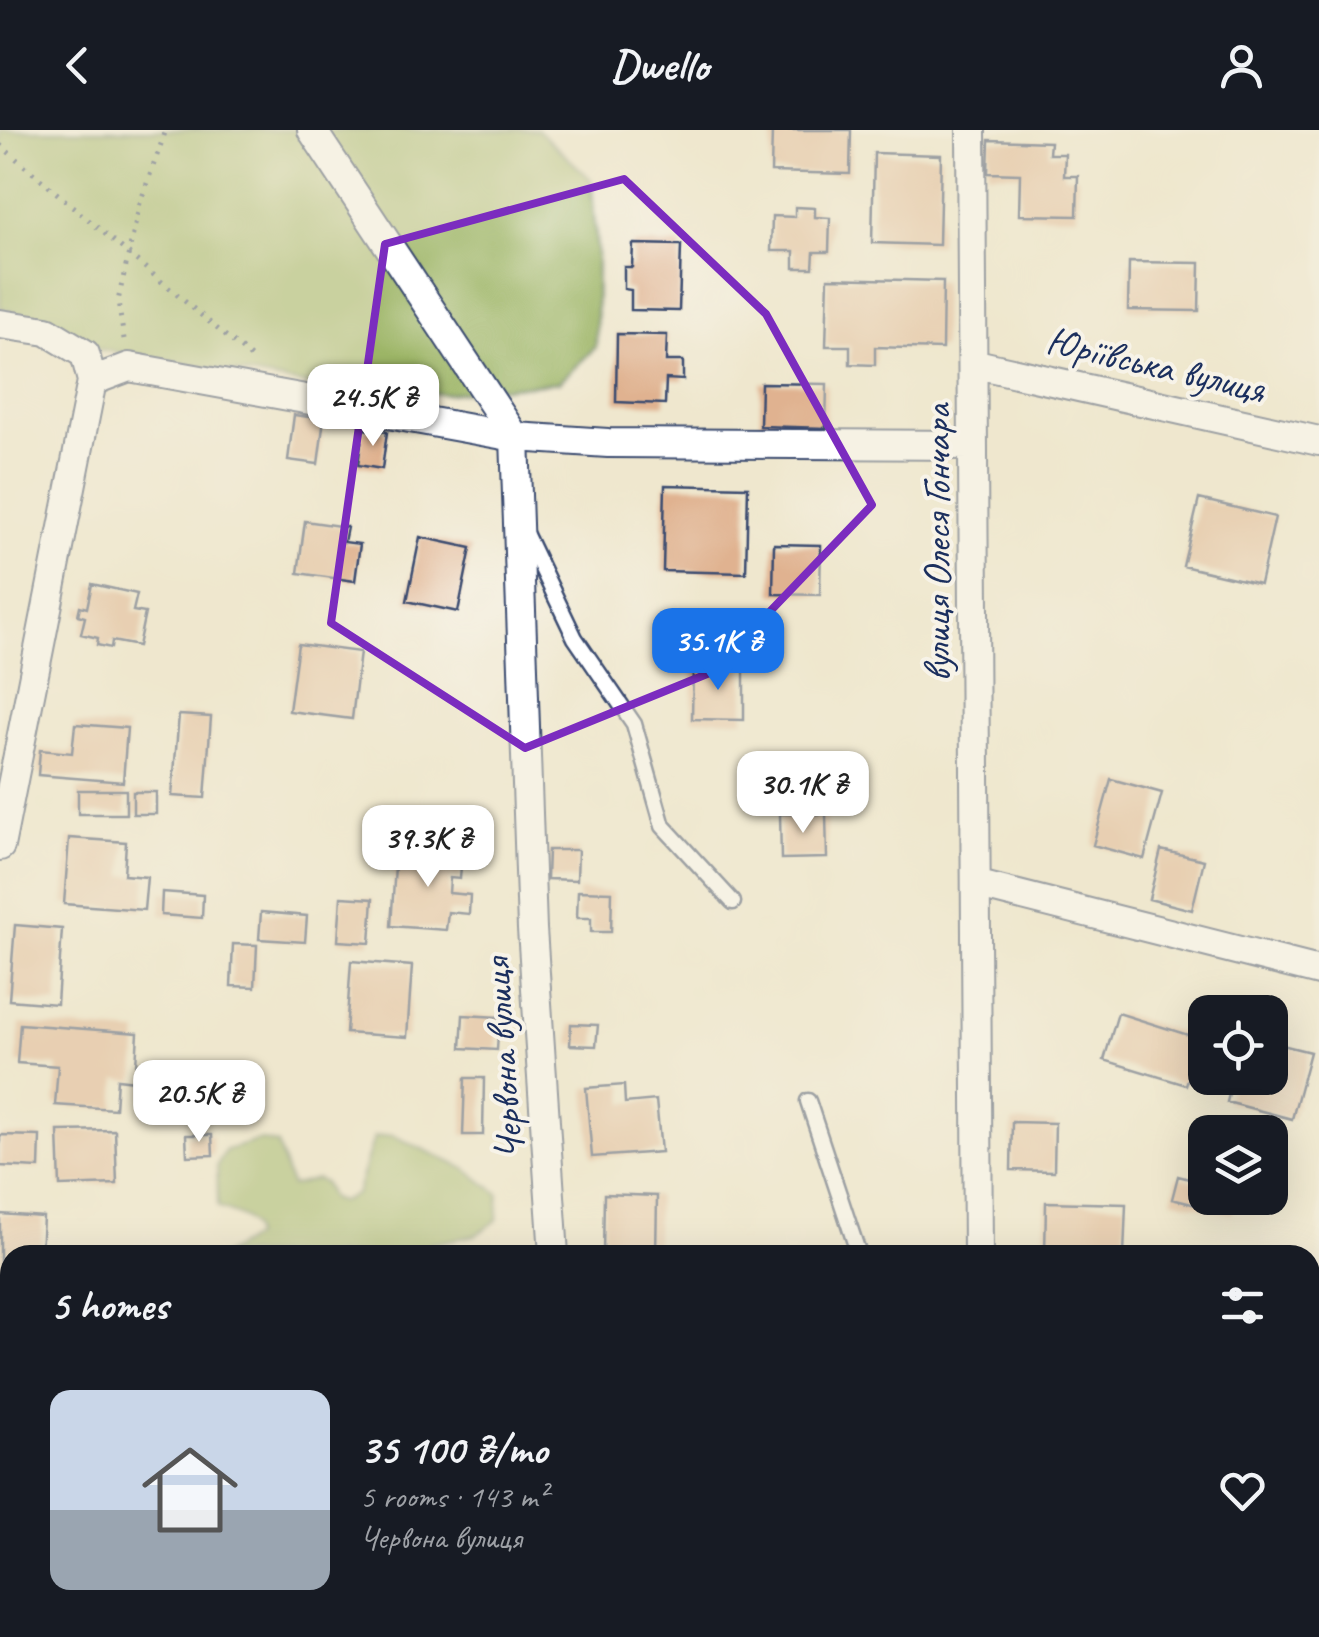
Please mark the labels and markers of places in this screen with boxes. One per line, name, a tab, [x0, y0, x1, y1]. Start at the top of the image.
pin: 24.5K ₴	[281, 364, 465, 449]
pin: 35.1K ₴	[626, 608, 810, 693]
pin: 30.1K ₴	[711, 751, 895, 836]
pin: 39.3K ₴	[336, 805, 520, 890]
pin: 20.5K ₴	[107, 1060, 291, 1145]

